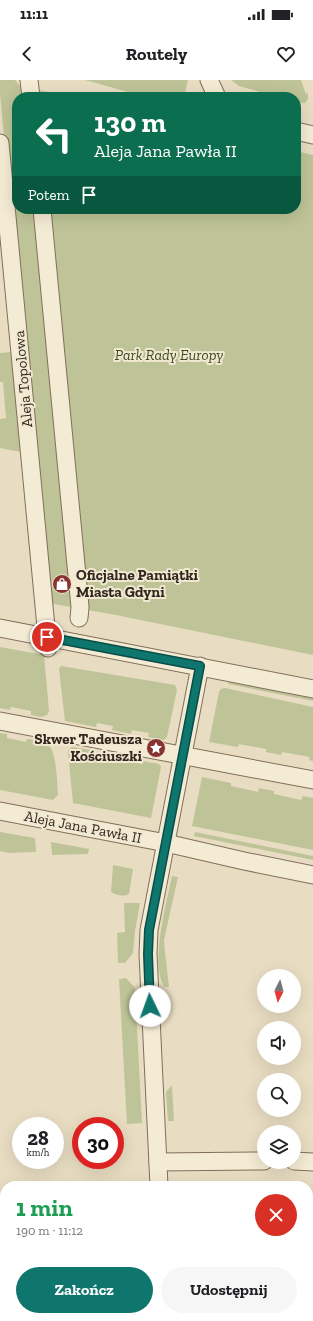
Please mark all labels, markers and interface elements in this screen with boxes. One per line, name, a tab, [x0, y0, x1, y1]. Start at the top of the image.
text: 11:11	[20, 5, 48, 23]
icon: back	[16, 43, 38, 65]
text: Routely	[126, 43, 187, 65]
icon: heart	[275, 43, 297, 65]
text: 130 m	[94, 106, 166, 139]
icon: left	[28, 108, 80, 160]
text: Aleja Jana Pawła II	[94, 140, 237, 162]
icon: arrive	[78, 184, 100, 206]
text: Potem	[28, 186, 70, 204]
street label: Aleja Topolowa	[10, 330, 36, 428]
park label: Park Rady Europy	[115, 346, 223, 364]
place label: Oficjalne Pamiątki Miasta Gdyni	[76, 566, 198, 601]
shop icon: Oficjalne Pamiątki Miasta Gdyni	[51, 573, 73, 595]
pin	[30, 620, 64, 654]
icon: arrive	[36, 626, 58, 648]
place label: Skwer Tadeusza Kościuszki	[34, 730, 143, 765]
place icon: Skwer Tadeusza Kościuszki	[145, 737, 167, 759]
street label: Aleja Jana Pawła II	[23, 807, 143, 847]
north arrow	[257, 969, 301, 1013]
map controls	[257, 969, 301, 1169]
position arrow	[129, 985, 171, 1027]
button: sound	[257, 1021, 301, 1065]
button: search	[257, 1073, 301, 1117]
speed limit sign: 30	[72, 1117, 124, 1169]
button: layers	[257, 1125, 301, 1169]
text: 28	[27, 1126, 49, 1150]
text: km/h	[27, 1147, 49, 1159]
text: 1 min	[16, 1193, 73, 1222]
button: close	[255, 1194, 297, 1236]
text: 190 m · 11:12	[16, 1223, 83, 1238]
button: Zakończ	[16, 1267, 153, 1313]
button: Udostępnij	[161, 1267, 297, 1313]

